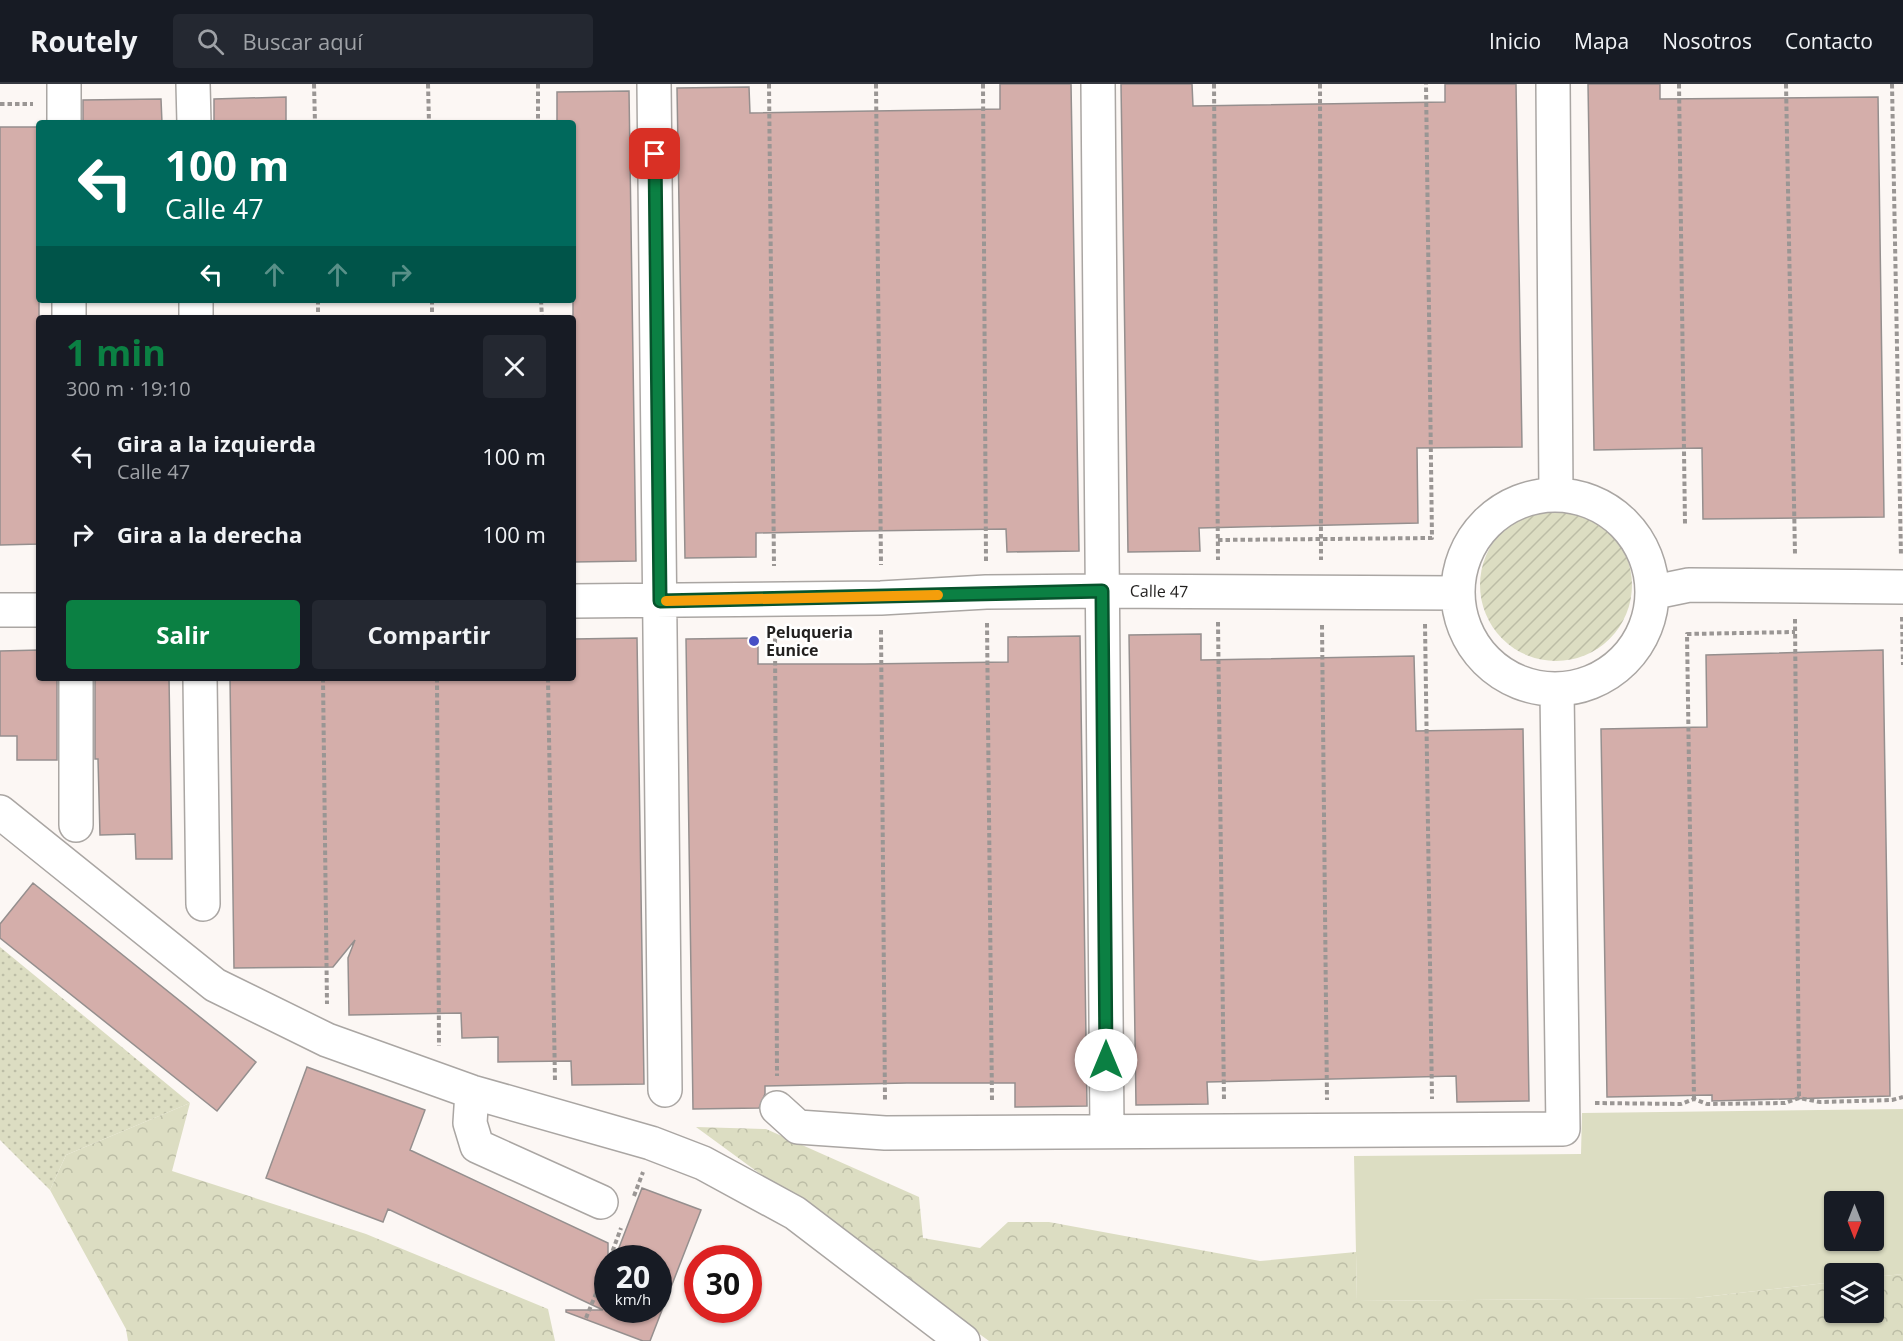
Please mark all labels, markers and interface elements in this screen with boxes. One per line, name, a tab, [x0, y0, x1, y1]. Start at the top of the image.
search box	[173, 14, 593, 68]
text: Routely	[30, 22, 137, 60]
icon: search	[194, 25, 227, 58]
text: Buscar aquí	[242, 26, 363, 56]
text: Inicio	[1489, 27, 1541, 55]
text: Mapa	[1574, 27, 1629, 55]
text: Nosotros	[1662, 27, 1752, 55]
text: Contacto	[1785, 27, 1873, 55]
pin	[629, 128, 680, 179]
text: 100 m	[165, 136, 289, 193]
icon: arrive	[638, 137, 671, 170]
icon: left	[66, 144, 144, 222]
text: Calle 47	[165, 190, 264, 227]
icon: left	[195, 258, 228, 291]
icon: ahead	[258, 258, 291, 291]
icon: ahead	[321, 258, 354, 291]
icon: right	[384, 258, 417, 291]
text: 1 min	[66, 328, 166, 377]
button: close	[483, 335, 546, 398]
text: 300 m · 19:10	[66, 375, 191, 402]
text: Gira a la izquierda	[117, 428, 316, 458]
icon: left	[66, 440, 99, 473]
text: 100 m	[482, 441, 546, 471]
text: Calle 47	[117, 458, 190, 485]
icon: right	[66, 518, 99, 551]
text: Gira a la derecha	[117, 519, 302, 549]
text: 100 m	[482, 519, 546, 549]
street label: Calle 47	[1130, 579, 1188, 603]
button: Salir	[66, 600, 300, 669]
button: Compartir	[312, 600, 546, 669]
place label: Peluqueria Eunice	[766, 621, 853, 661]
marker: Peluqueria Eunice	[747, 634, 761, 648]
position arrow	[1074, 1028, 1138, 1092]
north arrow	[1824, 1191, 1884, 1251]
map controls	[1824, 1191, 1884, 1323]
speed limit sign: 30	[684, 1245, 762, 1323]
text: 20	[616, 1256, 650, 1297]
button: layers	[1824, 1263, 1884, 1323]
text: km/h	[615, 1289, 651, 1309]

